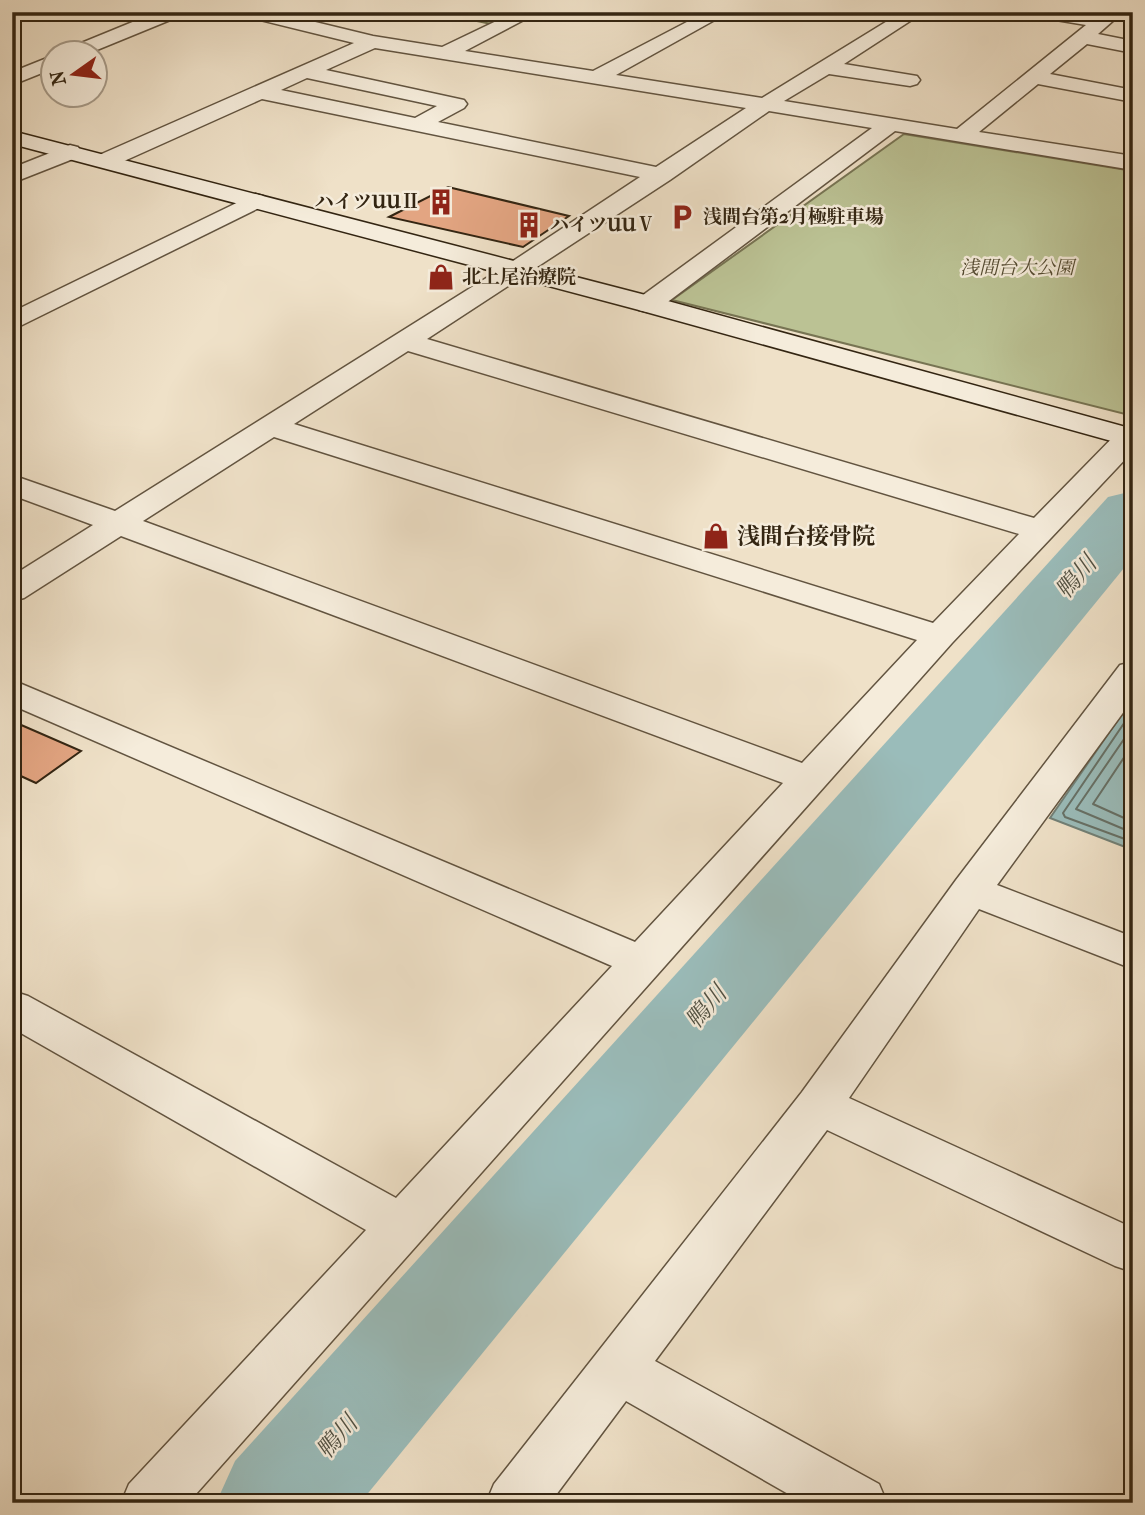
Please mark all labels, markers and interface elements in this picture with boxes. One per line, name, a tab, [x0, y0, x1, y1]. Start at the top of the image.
north arrow	[38, 38, 108, 108]
text: N	[46, 68, 71, 88]
building icon: ハイツUUⅡ	[426, 187, 456, 217]
place label: ハイツUUⅡ	[315, 191, 420, 213]
parking icon: 浅間台第2月極駐車場	[667, 202, 697, 232]
place label: 浅間台第2月極駐車場	[703, 206, 884, 228]
building icon: ハイツUUⅤ	[514, 210, 544, 240]
place label: ハイツUUⅤ	[550, 214, 655, 236]
park label: 浅間台大公園	[960, 257, 1077, 279]
shop icon: 北上尾治療院	[426, 262, 456, 292]
place label: 北上尾治療院	[462, 266, 576, 288]
shop icon: 浅間台接骨院	[701, 521, 731, 551]
place label: 浅間台接骨院	[737, 523, 875, 550]
water label: 鴨川	[1050, 547, 1104, 604]
water label: 鴨川	[680, 977, 734, 1034]
water label: 鴨川	[311, 1407, 365, 1464]

